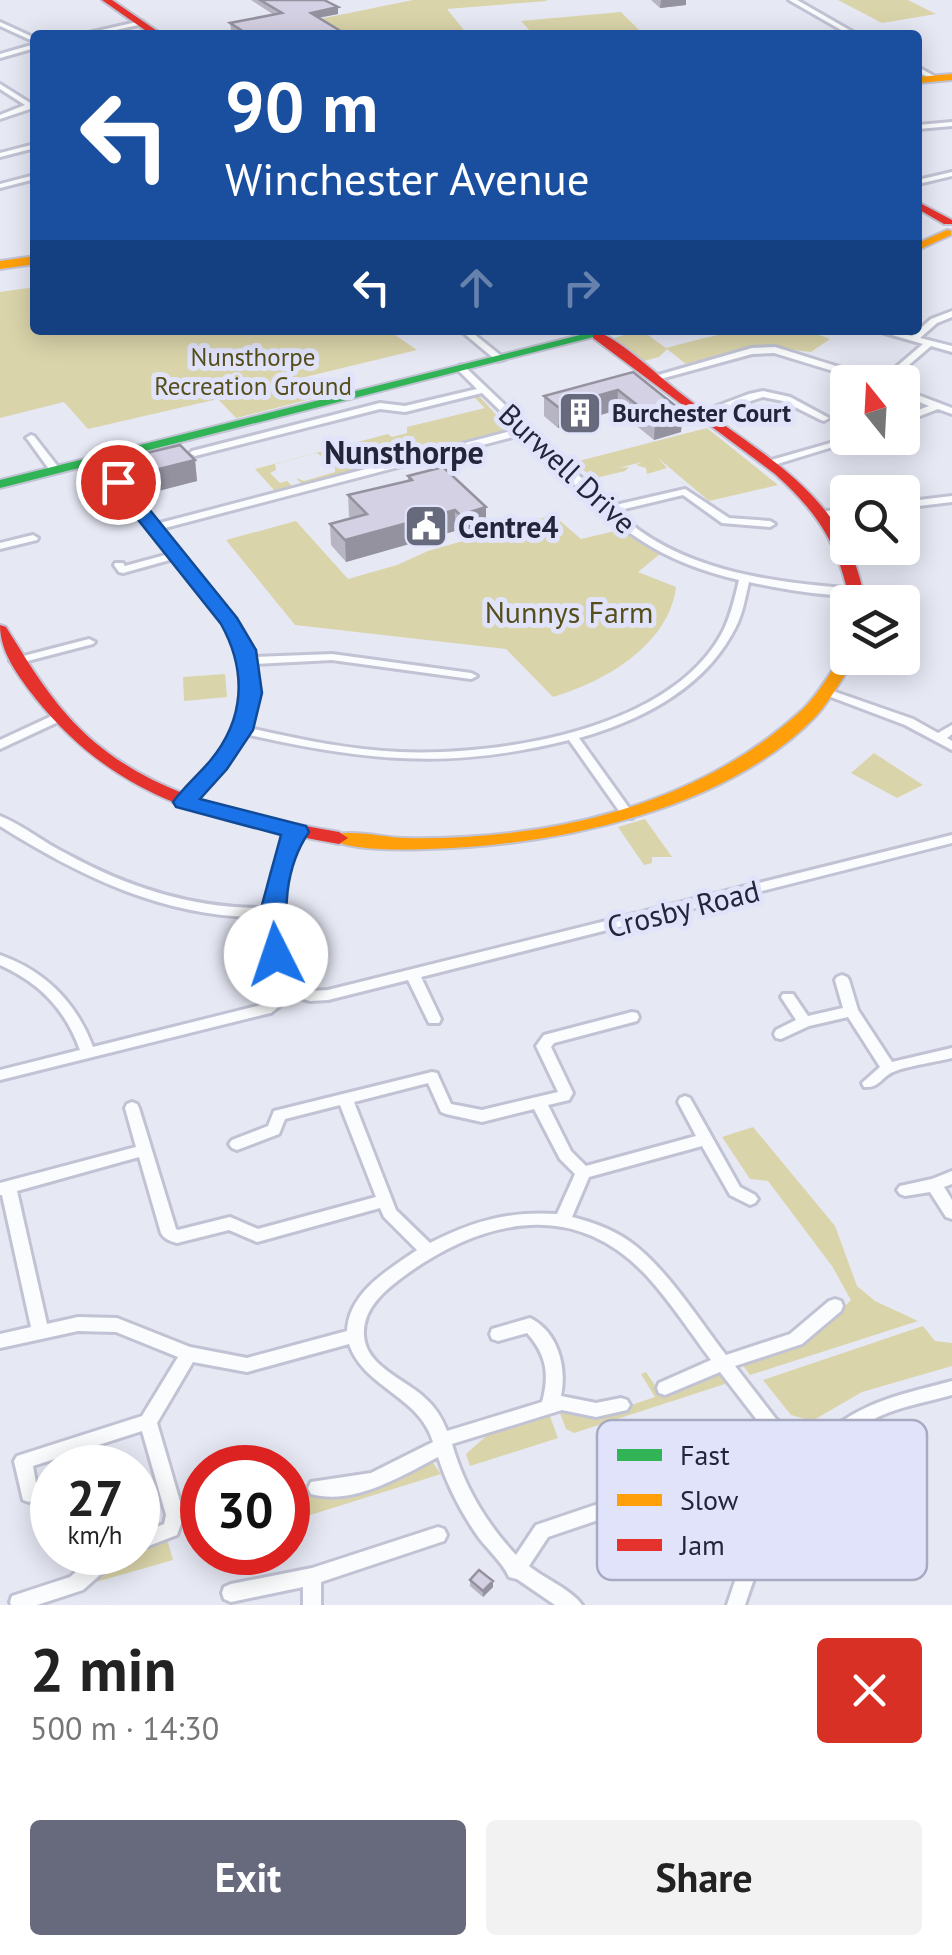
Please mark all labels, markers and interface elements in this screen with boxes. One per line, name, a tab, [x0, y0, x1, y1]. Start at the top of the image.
text: 90 m	[225, 61, 378, 151]
icon: left	[60, 70, 190, 200]
text: Winchester Avenue	[225, 149, 590, 207]
icon: left	[344, 260, 399, 315]
icon: ahead	[449, 260, 504, 315]
icon: right	[554, 260, 609, 315]
park label: Nunsthorpe Recreation Ground	[154, 341, 352, 402]
north arrow	[830, 365, 920, 455]
map controls	[830, 365, 920, 675]
building icon: Burchester Court	[557, 390, 603, 436]
street label: Burwell Drive	[491, 395, 645, 541]
place label: Burchester Court	[612, 397, 791, 429]
district label: Nunsthorpe	[324, 431, 484, 473]
pin	[76, 440, 161, 525]
icon: arrive	[91, 455, 146, 510]
button: search	[830, 475, 920, 565]
public building icon: Centre4	[403, 503, 449, 549]
place label: Centre4	[458, 507, 559, 546]
button: layers	[830, 585, 920, 675]
park label: Nunnys Farm	[485, 592, 653, 631]
street label: Crosby Road	[603, 870, 763, 946]
position arrow	[224, 903, 328, 1007]
legend	[597, 1420, 927, 1580]
text: Fast	[680, 1436, 730, 1473]
speed limit sign: 30	[180, 1445, 310, 1575]
text: 27	[67, 1465, 123, 1530]
text: Slow	[680, 1481, 739, 1518]
text: km/h	[68, 1519, 122, 1551]
text: Jam	[679, 1526, 725, 1563]
text: 2 min	[30, 1630, 176, 1708]
button: close	[817, 1638, 922, 1743]
text: 500 m · 14:30	[30, 1707, 219, 1749]
button: Exit	[30, 1820, 466, 1935]
button: Share	[486, 1820, 922, 1935]

